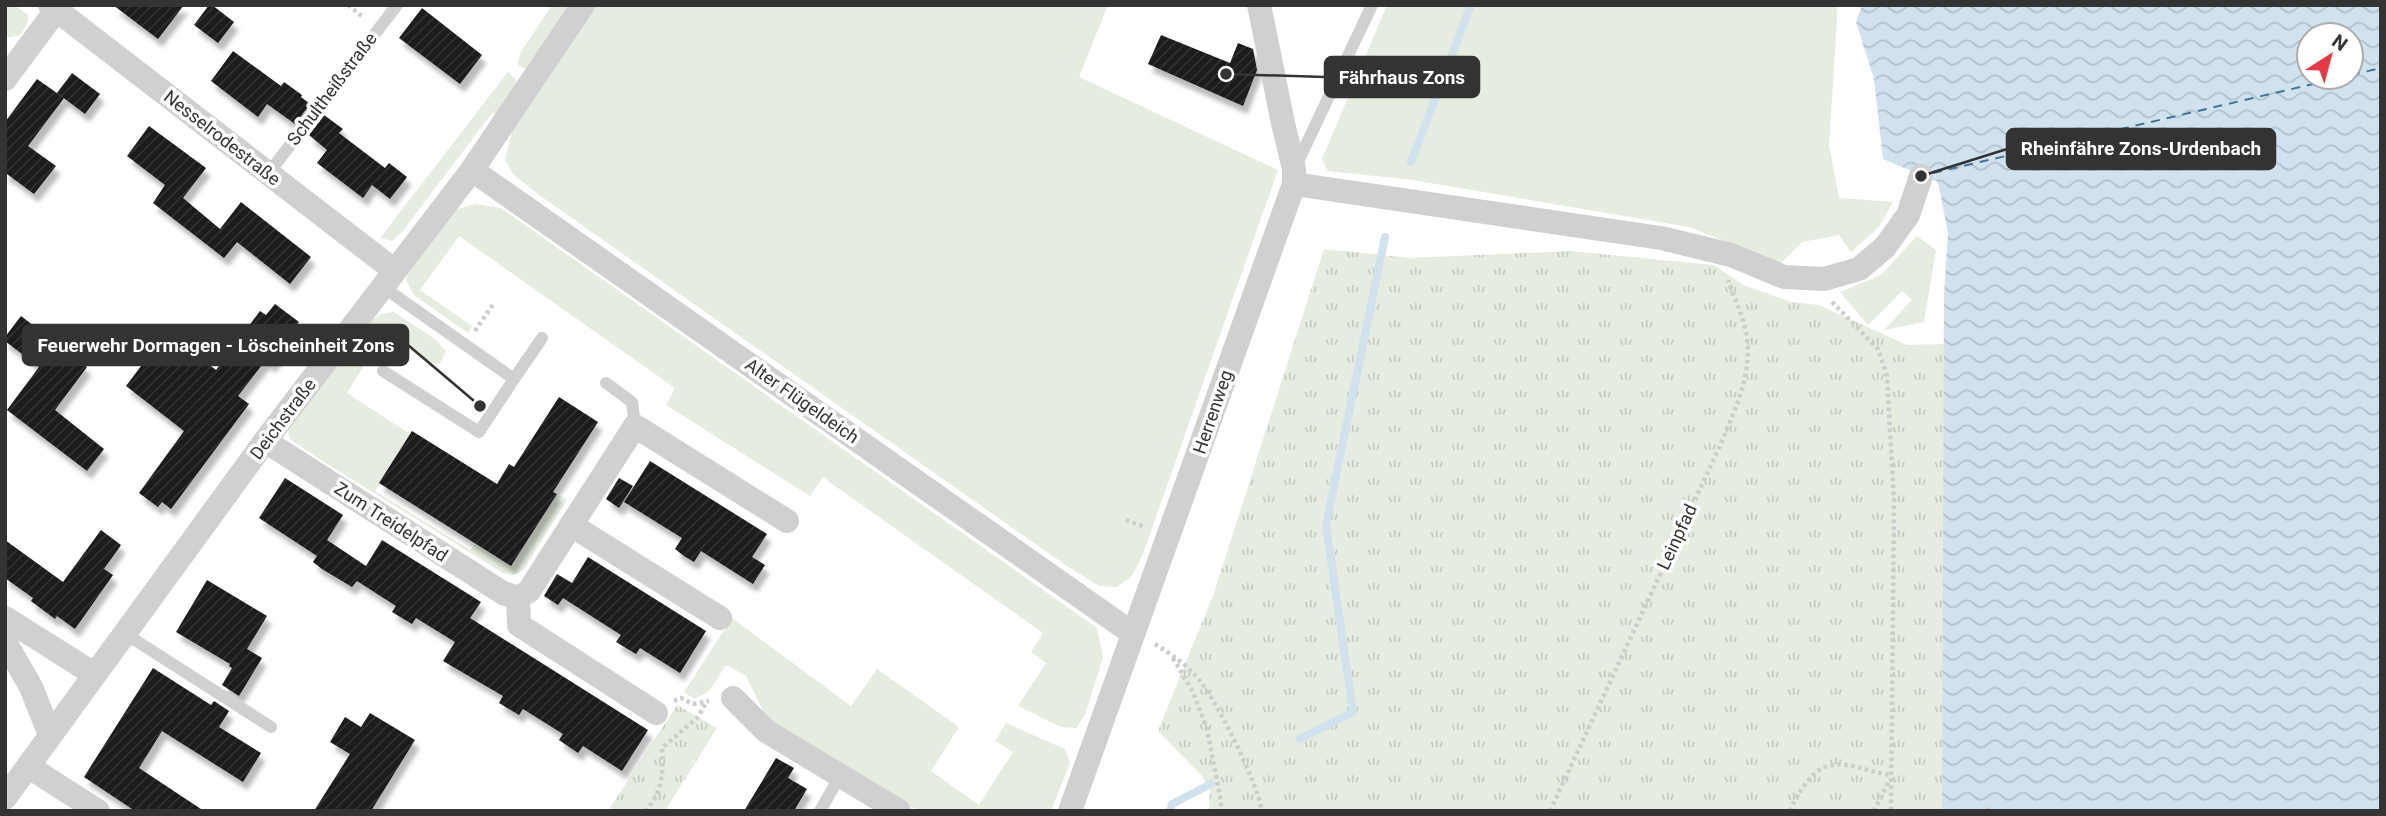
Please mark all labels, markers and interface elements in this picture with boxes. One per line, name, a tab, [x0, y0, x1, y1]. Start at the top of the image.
north arrow	[2295, 21, 2365, 91]
street label: Schultheißstraße	[282, 28, 381, 149]
text: N	[2328, 29, 2352, 56]
callout: Fährhaus Zons	[1325, 57, 1479, 97]
text: Fährhaus Zons	[1339, 66, 1465, 89]
street label: Nesselrodestraße	[160, 86, 285, 190]
callout: Rheinfähre Zons-Urdenbach	[2007, 129, 2275, 169]
text: Rheinfähre Zons-Urdenbach	[2021, 137, 2261, 160]
callout: Feuerwehr Dormagen - Löscheinheit Zons	[23, 325, 408, 365]
text: Feuerwehr Dormagen - Löscheinheit Zons	[37, 334, 395, 357]
street label: Alter Flügeldeich	[741, 354, 863, 448]
street label: Herrenweg	[1188, 367, 1237, 456]
street label: Deichstraße	[245, 374, 320, 463]
street label: Zum Treidelpfad	[331, 477, 452, 566]
street label: Leinpfad	[1652, 501, 1701, 573]

